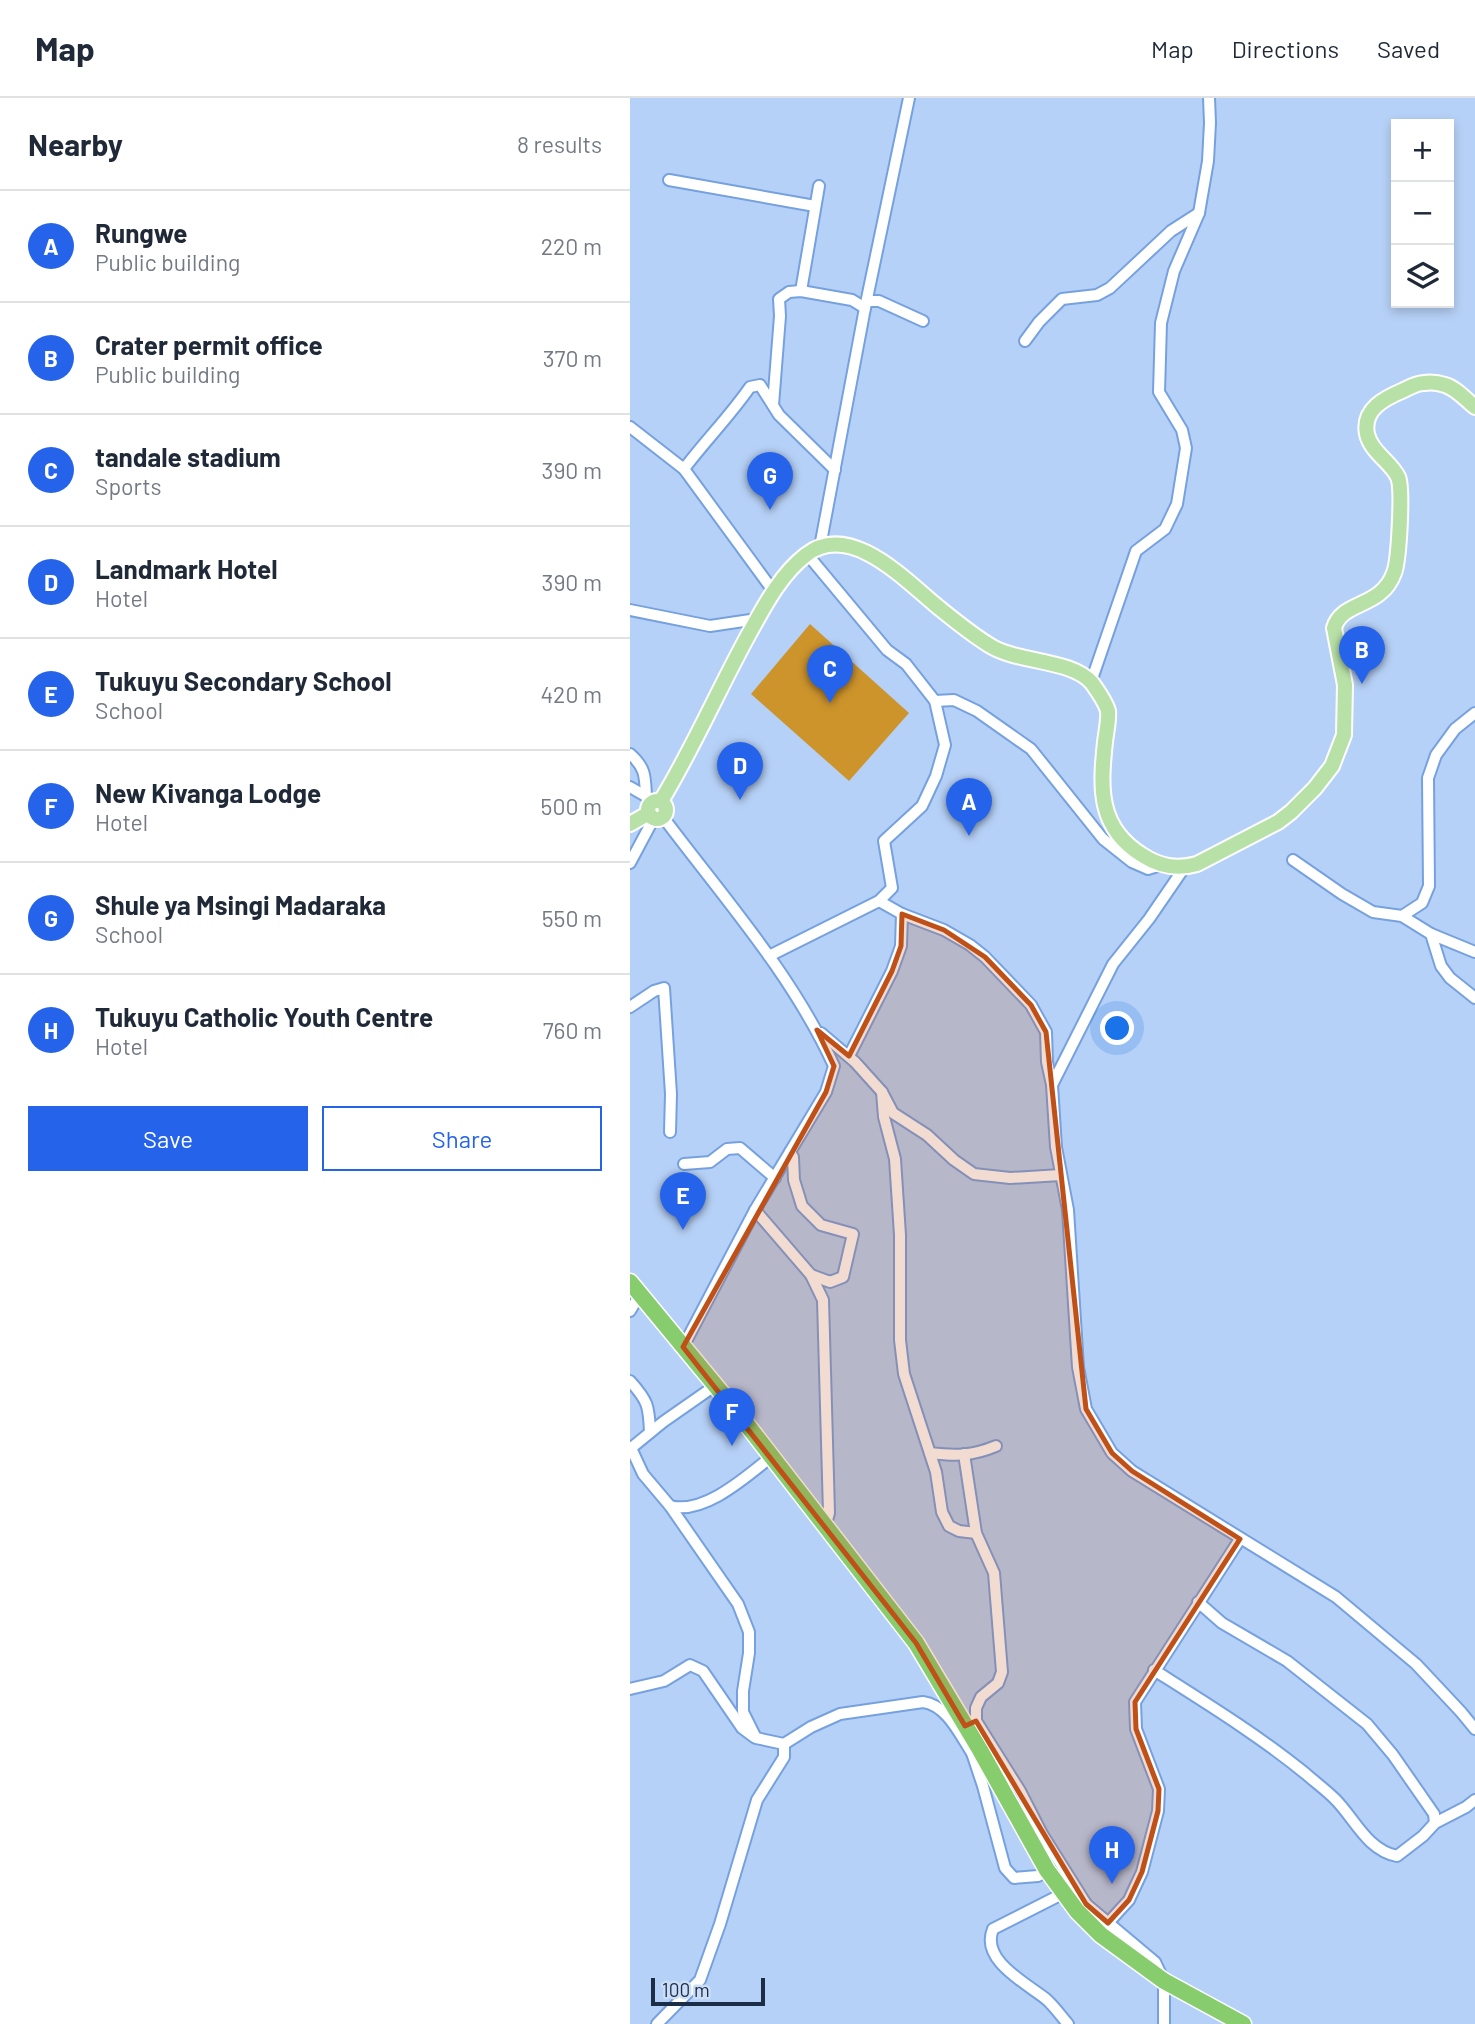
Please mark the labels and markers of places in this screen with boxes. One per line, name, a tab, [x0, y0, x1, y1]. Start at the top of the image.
pin: G	[747, 452, 793, 510]
pin: B	[1339, 626, 1385, 684]
pin: C	[807, 645, 853, 703]
pin: D	[717, 742, 763, 800]
pin: A	[946, 778, 992, 836]
pin: E	[660, 1172, 706, 1230]
pin: F	[709, 1388, 755, 1446]
pin: H	[1089, 1826, 1135, 1884]

